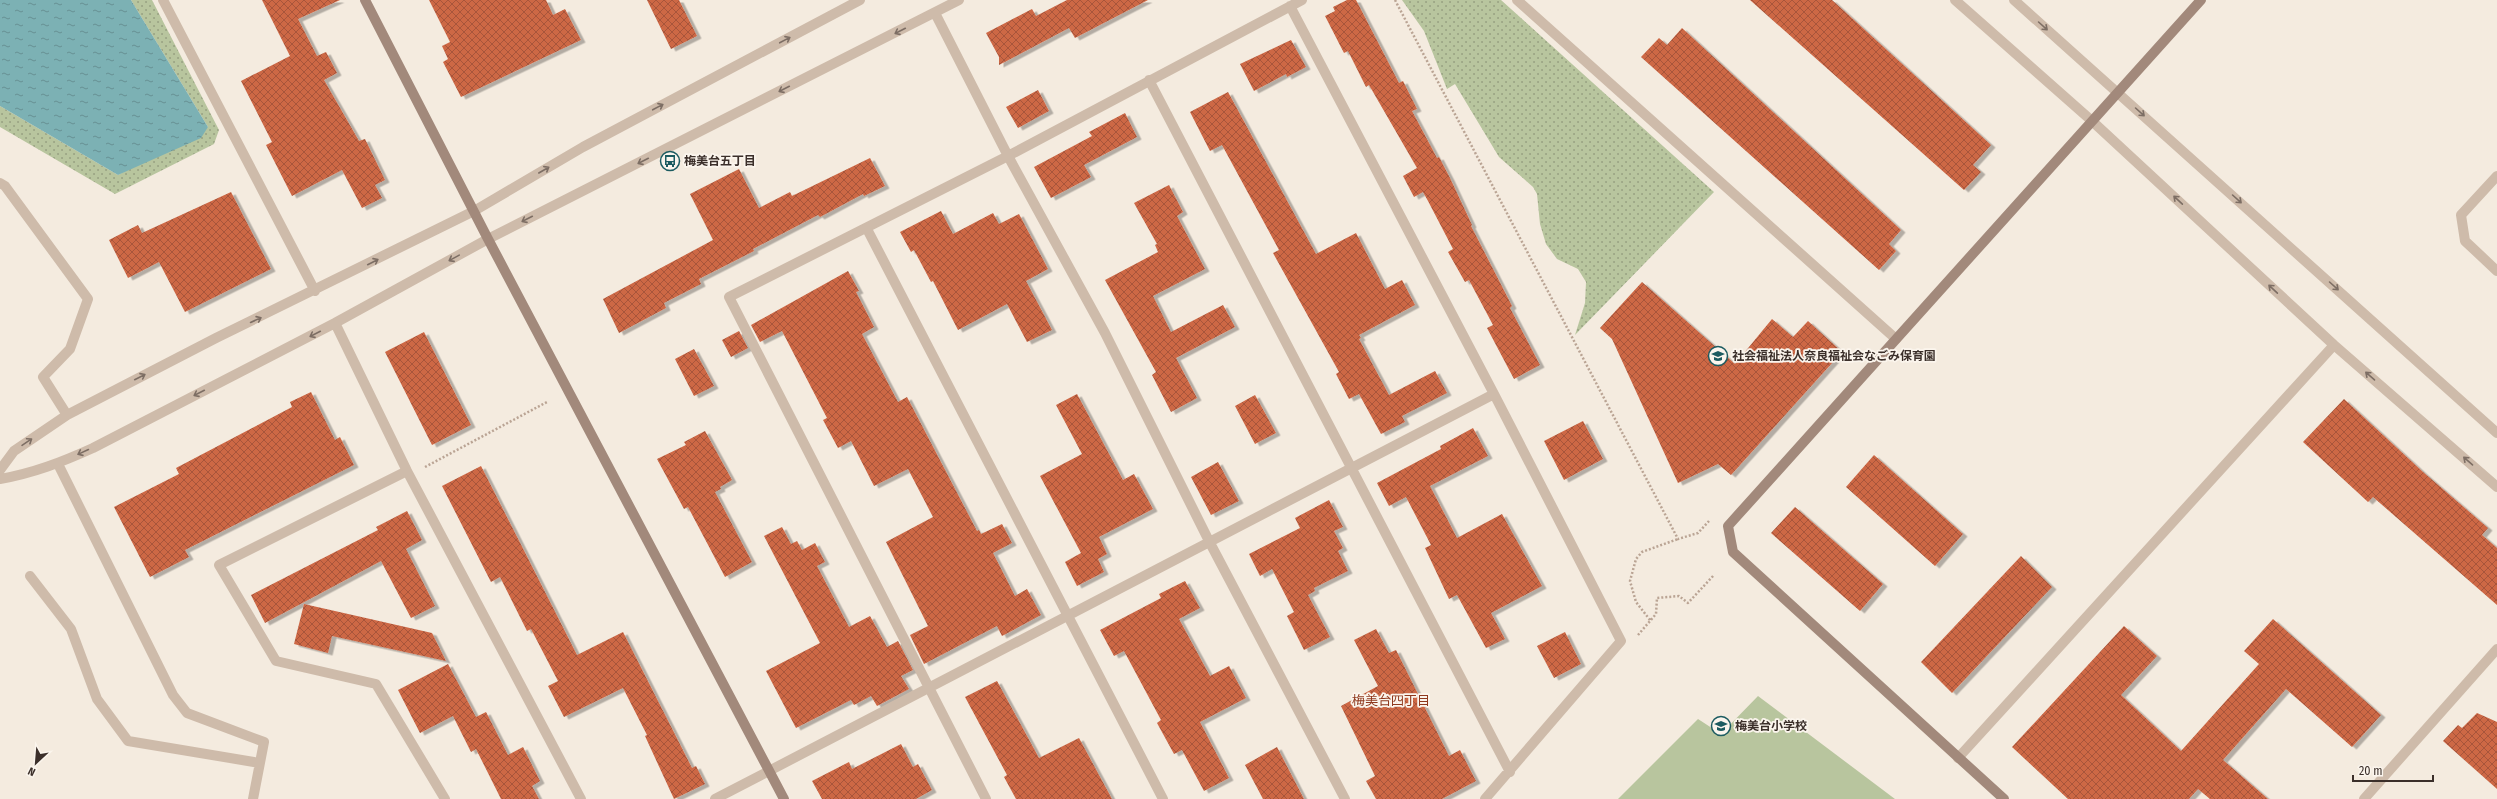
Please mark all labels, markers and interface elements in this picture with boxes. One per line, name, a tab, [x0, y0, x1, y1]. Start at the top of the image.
one-way arrow	[2037, 21, 2047, 30]
one-way arrow	[895, 27, 907, 35]
one-way arrow	[779, 35, 791, 43]
one-way arrow	[779, 86, 791, 93]
one-way arrow	[652, 103, 664, 111]
one-way arrow	[2135, 107, 2146, 116]
bus stop icon: 梅美台五丁目	[659, 150, 681, 172]
place label: 梅美台五丁目	[684, 154, 756, 168]
one-way arrow	[638, 157, 650, 165]
one-way arrow	[538, 166, 550, 174]
one-way arrow	[2232, 194, 2242, 203]
one-way arrow	[2173, 196, 2183, 205]
one-way arrow	[522, 216, 534, 223]
one-way arrow	[448, 255, 460, 263]
one-way arrow	[367, 258, 379, 265]
one-way arrow	[2328, 281, 2339, 290]
one-way arrow	[2268, 284, 2278, 293]
one-way arrow	[250, 316, 262, 323]
one-way arrow	[309, 331, 321, 338]
school or university icon: 社会福祉法人奈良福祉会なごみ保育園	[1707, 345, 1729, 367]
place label: 社会福祉法人奈良福祉会なごみ保育園	[1732, 349, 1936, 363]
one-way arrow	[2364, 371, 2375, 380]
one-way arrow	[133, 373, 145, 380]
one-way arrow	[193, 390, 205, 397]
one-way arrow	[22, 438, 33, 447]
one-way arrow	[78, 449, 90, 456]
one-way arrow	[2462, 457, 2473, 466]
district label: 梅美台四丁目	[1352, 693, 1430, 708]
school or university icon: 梅美台小学校	[1710, 715, 1732, 737]
place label: 梅美台小学校	[1735, 719, 1807, 733]
north arrow	[16, 743, 56, 783]
scale bar	[2353, 757, 2433, 783]
text: N	[26, 764, 38, 779]
text: 20 m	[2359, 764, 2383, 778]

